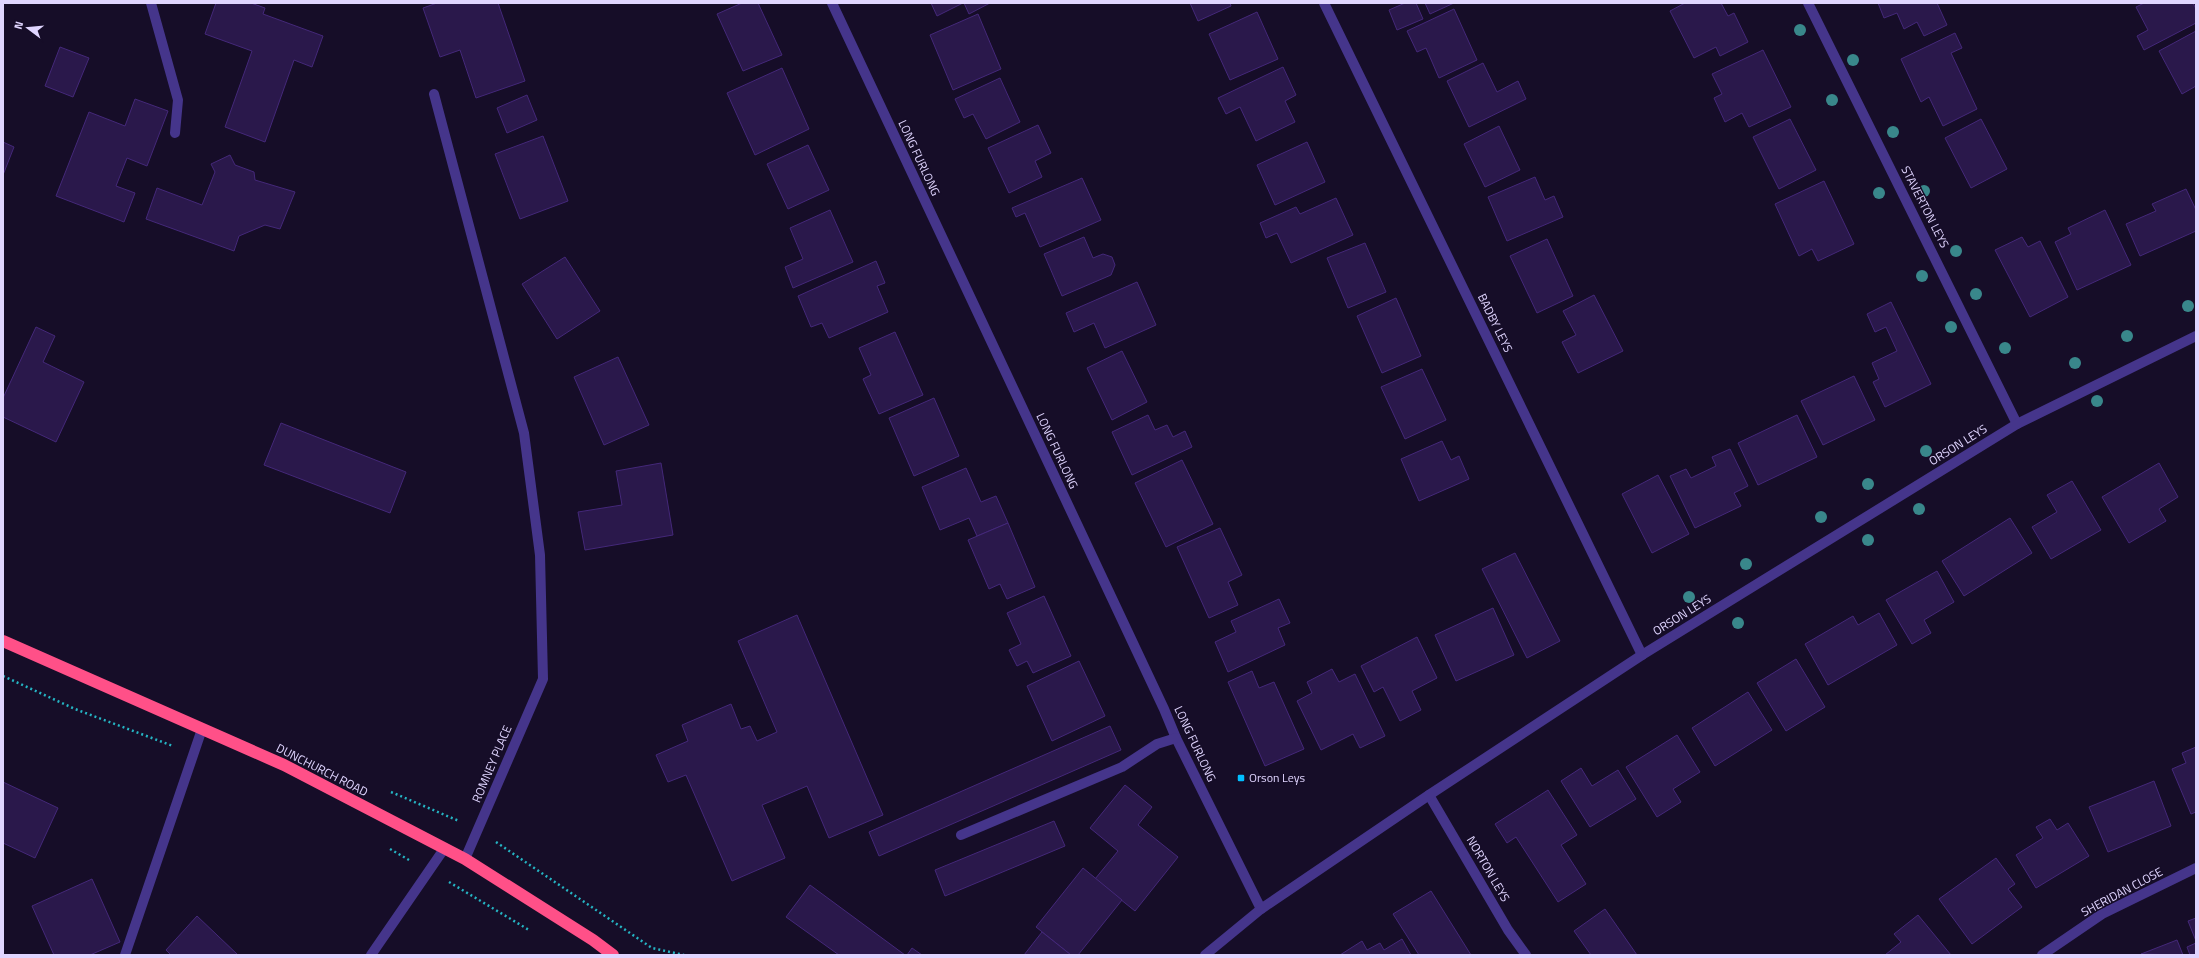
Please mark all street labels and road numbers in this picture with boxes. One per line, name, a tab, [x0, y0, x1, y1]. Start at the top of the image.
street label: LONG FURLONG	[894, 117, 945, 199]
street label: STAVERTON LEYS	[1897, 162, 1954, 251]
street label: BADBY LEYS	[1473, 290, 1518, 355]
street label: LONG FURLONG	[1032, 410, 1083, 492]
street label: ORSON LEYS	[1925, 419, 1991, 470]
street label: ORSON LEYS	[1649, 589, 1715, 640]
street label: LONG FURLONG	[1170, 703, 1221, 785]
street label: ROMNEY PLACE	[467, 722, 516, 805]
street label: DUNCHURCH ROAD	[273, 738, 372, 801]
street label: NORTON LEYS	[1462, 832, 1515, 905]
street label: SHERIDAN CLOSE	[2077, 862, 2166, 921]

